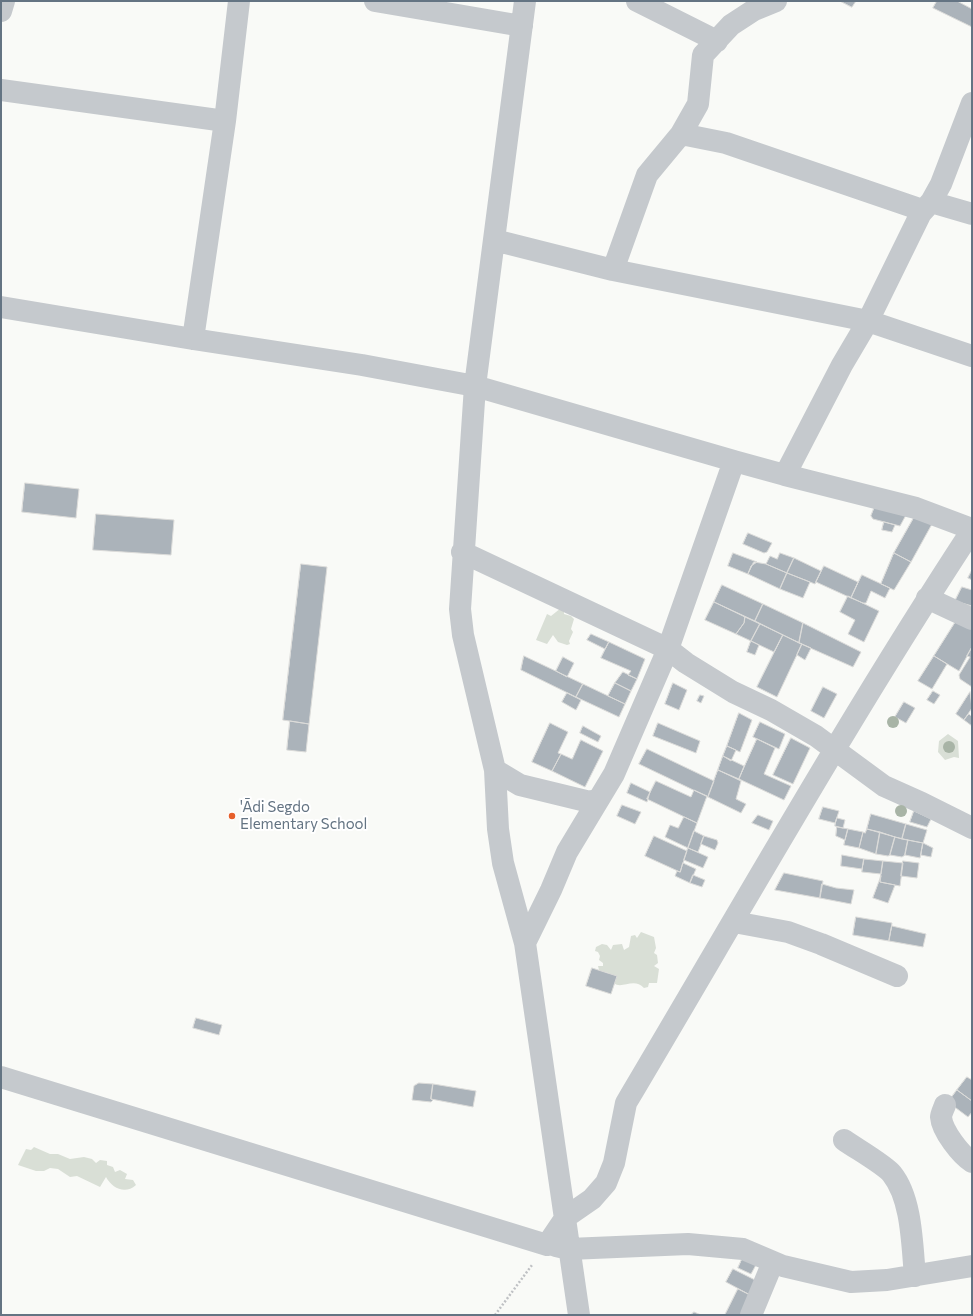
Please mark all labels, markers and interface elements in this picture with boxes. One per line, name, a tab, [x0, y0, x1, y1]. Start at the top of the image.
place label: 'Ādi Segdo Elementary School	[240, 798, 367, 833]
marker: 'Ādi Segdo Elementary School	[227, 811, 237, 821]

